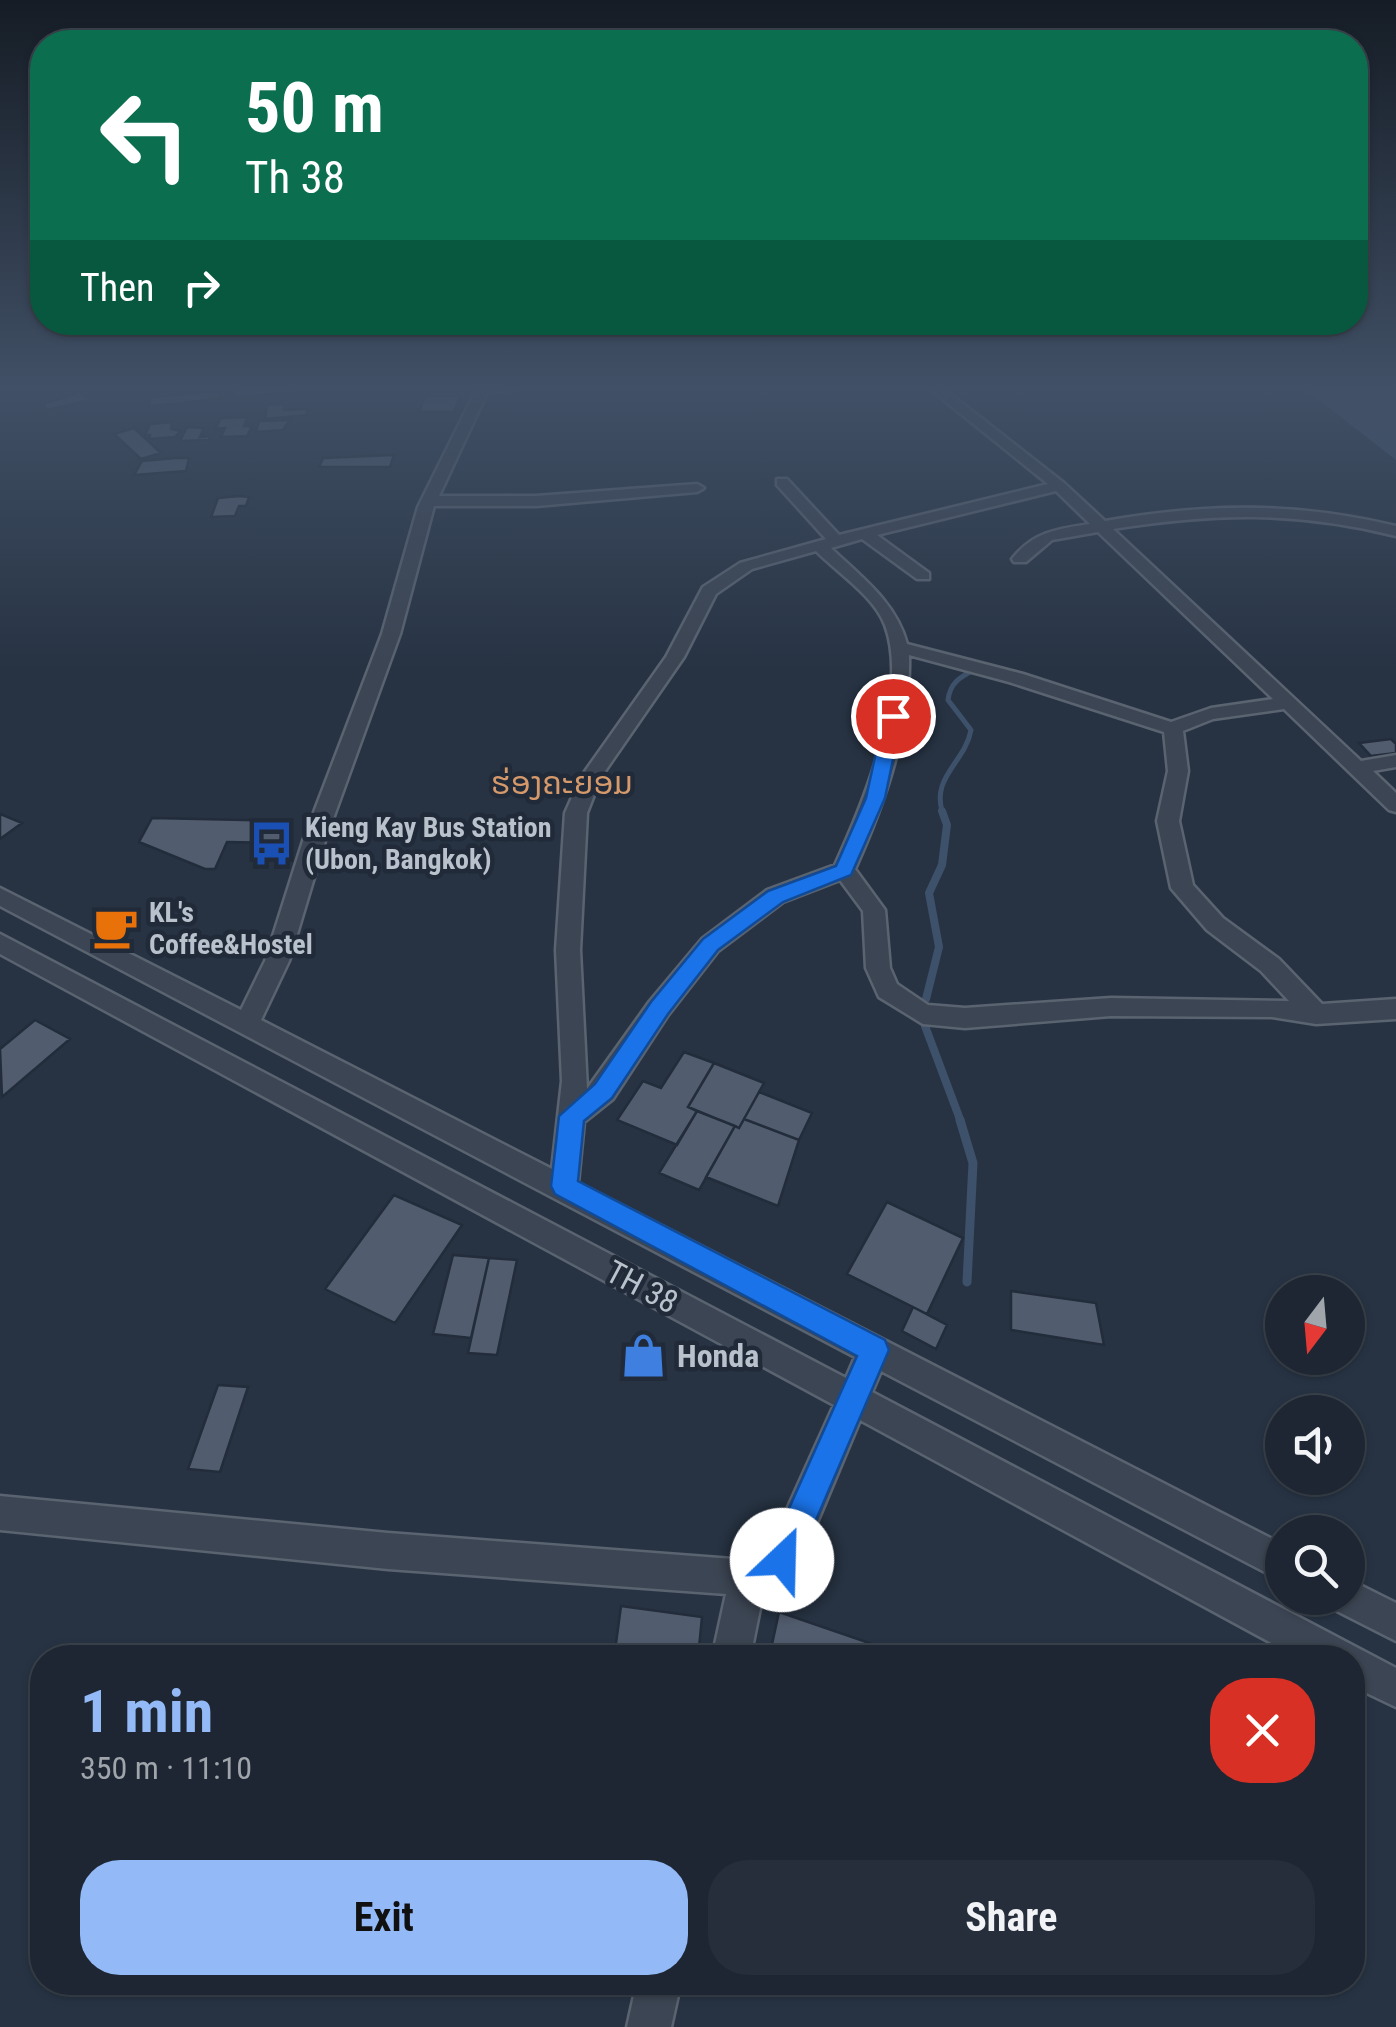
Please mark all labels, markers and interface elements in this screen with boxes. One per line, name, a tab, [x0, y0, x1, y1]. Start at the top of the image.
text: 50 m	[245, 67, 384, 149]
icon: left	[80, 70, 210, 200]
text: Th 38	[245, 151, 345, 204]
icon: right	[174, 260, 229, 315]
text: Then	[80, 266, 154, 310]
pin	[851, 674, 936, 759]
icon: arrive	[866, 689, 921, 744]
district label: ຮ່ອງຄະຍອມ	[491, 764, 633, 802]
place label: Kieng Kay Bus Station (Ubon, Bangkok)	[305, 811, 552, 876]
bus stop icon: Kieng Kay Bus Station (Ubon, Bangkok)	[248, 819, 296, 867]
place label: KL's Coffee&Hostel	[149, 896, 313, 961]
cafe icon: KL's Coffee&Hostel	[92, 904, 140, 952]
street label: TH 38	[600, 1253, 684, 1321]
north arrow	[1265, 1275, 1365, 1375]
map controls	[1265, 1275, 1365, 1615]
shop icon: Honda	[620, 1332, 668, 1380]
place label: Honda	[677, 1337, 759, 1375]
button: sound	[1265, 1395, 1365, 1495]
position arrow	[730, 1508, 834, 1612]
button: search	[1265, 1515, 1365, 1615]
text: 1 min	[80, 1676, 213, 1747]
button: close	[1210, 1678, 1315, 1783]
text: 350 m · 11:10	[80, 1749, 252, 1787]
button: Exit	[80, 1860, 688, 1975]
button: Share	[708, 1860, 1315, 1975]

